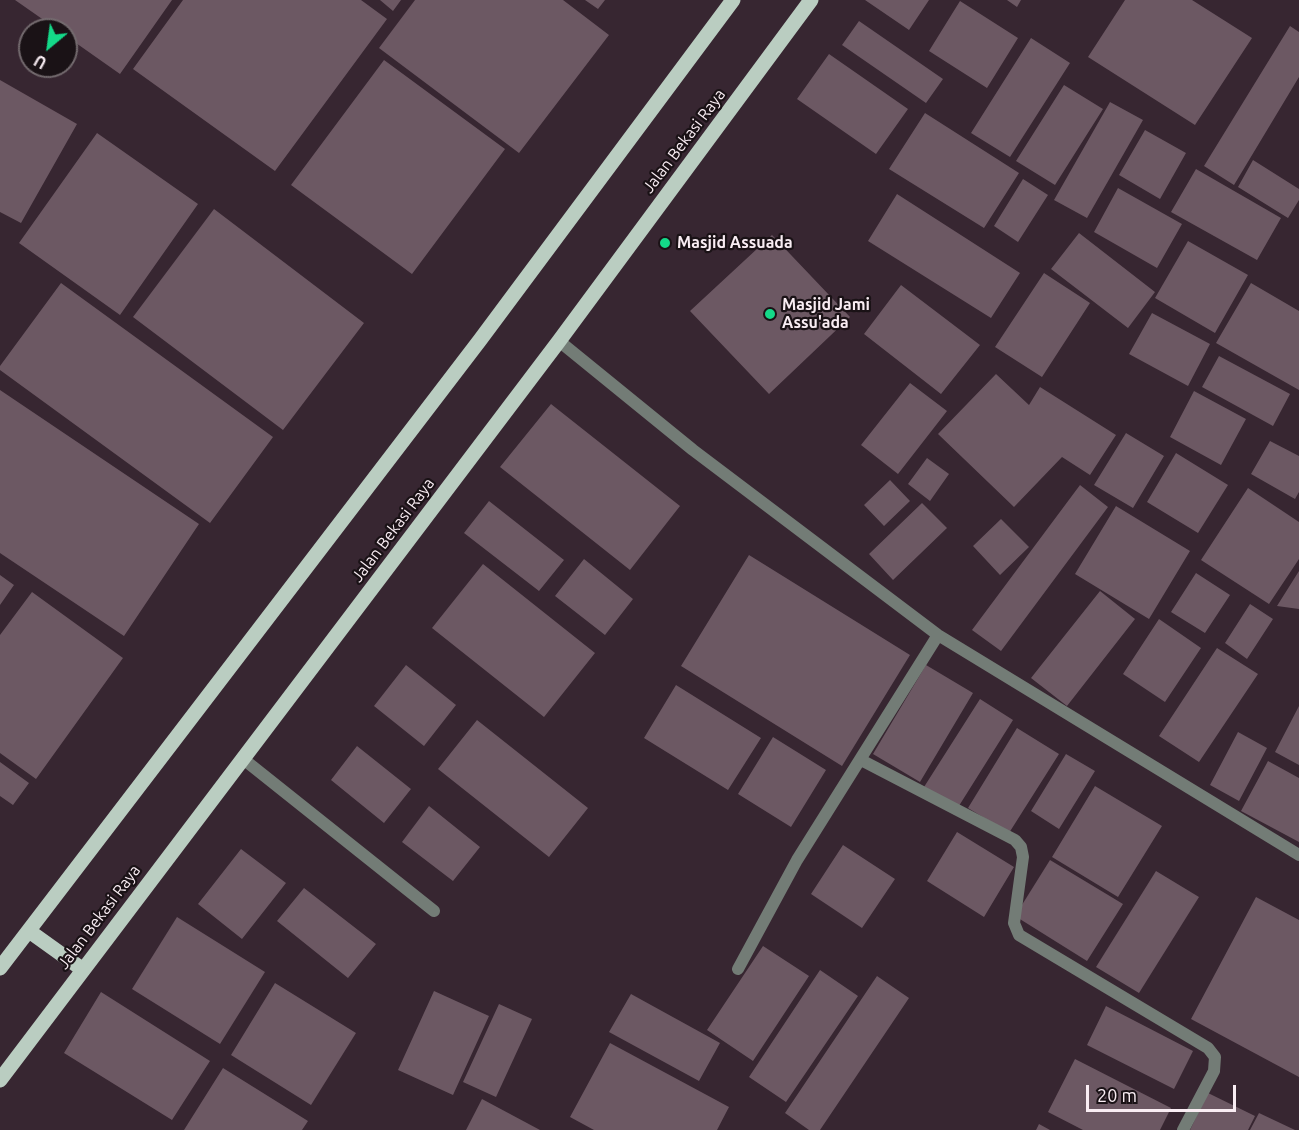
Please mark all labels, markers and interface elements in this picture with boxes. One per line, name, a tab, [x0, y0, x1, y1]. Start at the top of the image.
north arrow	[18, 18, 78, 78]
text: U	[31, 51, 50, 73]
street label: Jalan Bekasi Raya	[639, 85, 729, 197]
place label: Masjid Assuada	[677, 233, 793, 253]
marker: Masjid Assuada	[658, 236, 672, 250]
place label: Masjid Jami Assu'ada	[782, 295, 870, 333]
marker: Masjid Jami Assu'ada	[763, 307, 777, 321]
street label: Jalan Bekasi Raya	[348, 474, 438, 586]
street label: Jalan Bekasi Raya	[54, 861, 144, 973]
scale bar	[1089, 1073, 1239, 1111]
text: 20 m	[1097, 1085, 1137, 1105]

